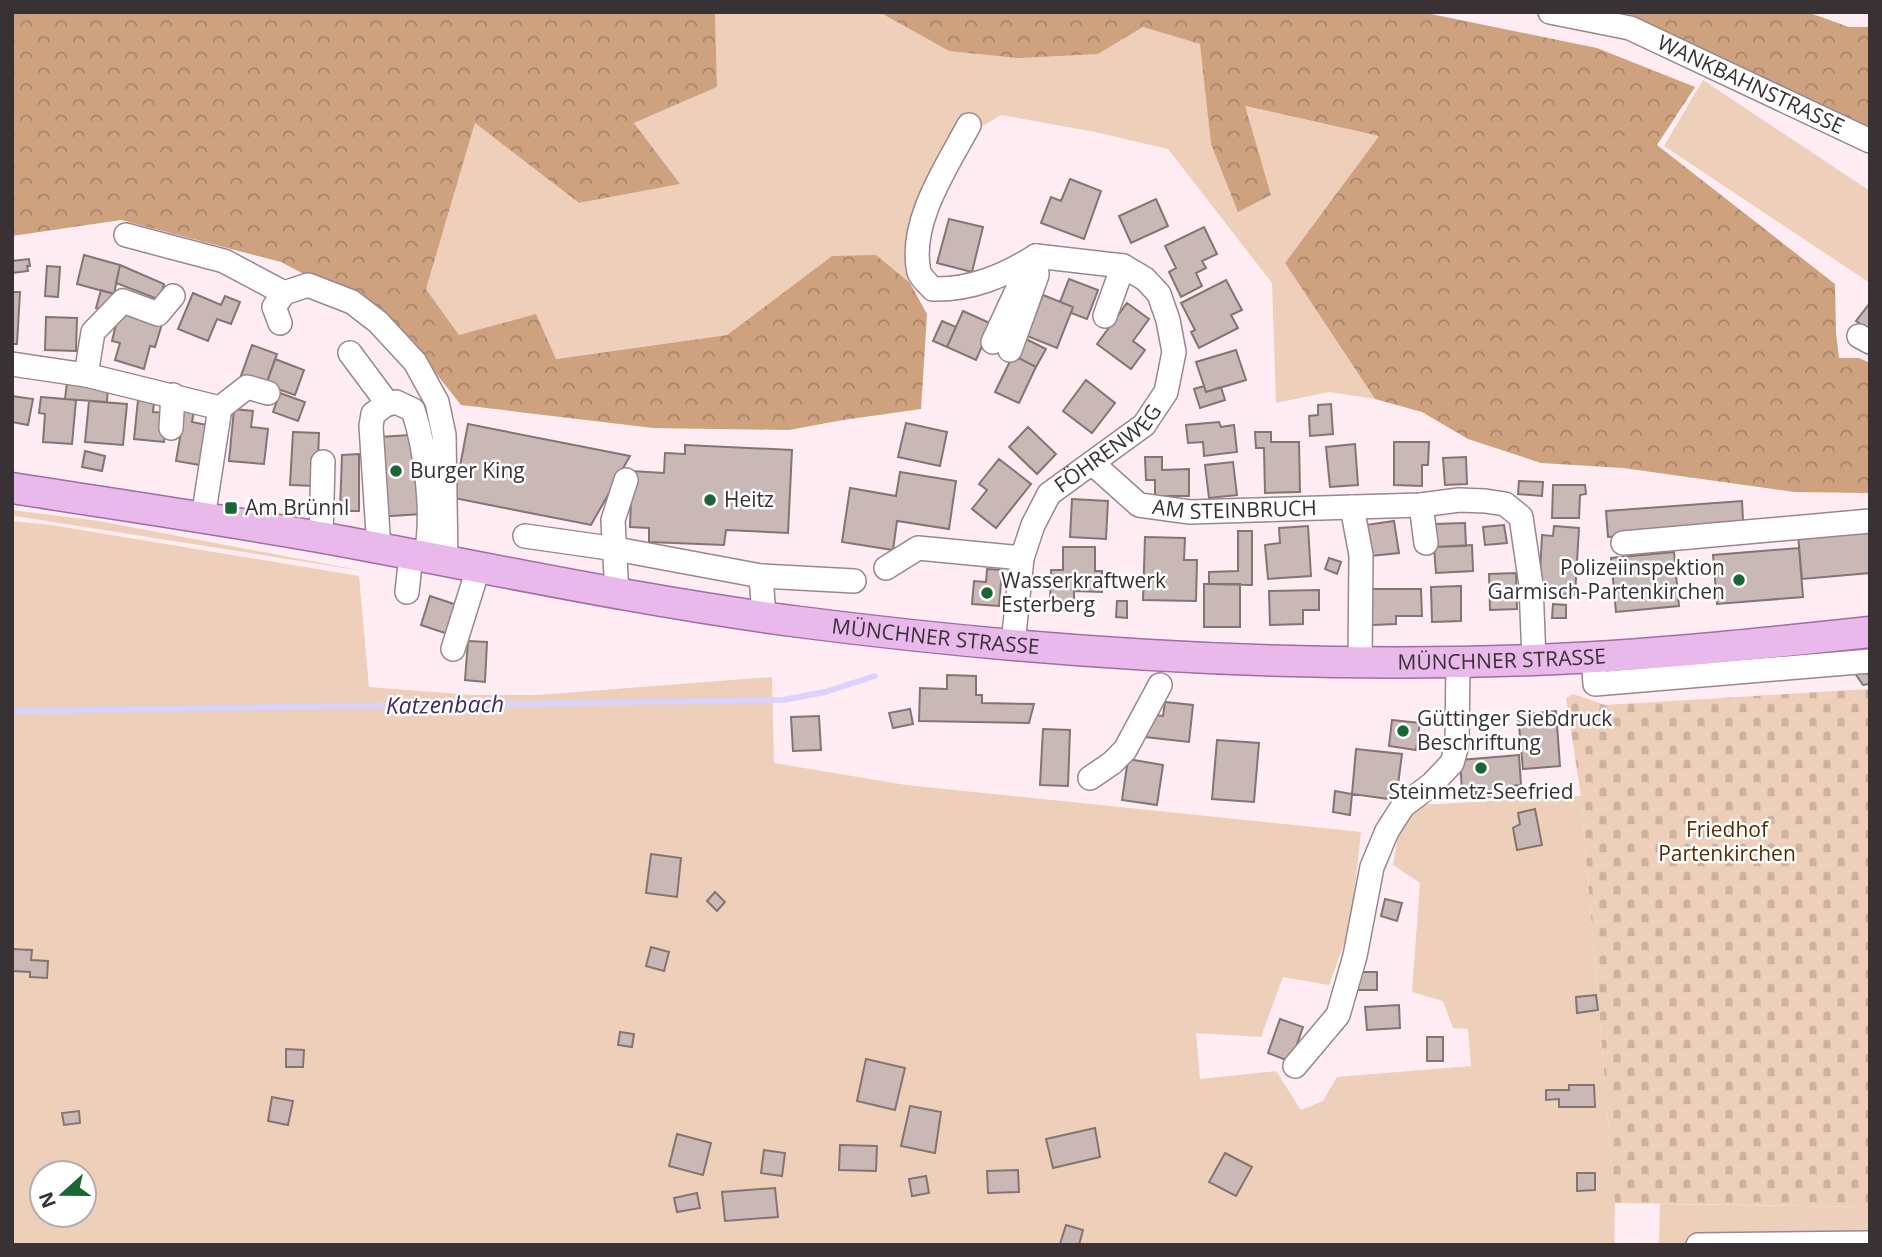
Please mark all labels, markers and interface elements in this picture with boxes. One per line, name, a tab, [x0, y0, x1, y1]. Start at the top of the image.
street label: WANKBAHNSTRASSE	[1653, 28, 1849, 140]
street label: FÖHRENWEG	[1048, 398, 1167, 499]
place label: Burger King	[410, 456, 525, 484]
marker: Burger King	[388, 463, 404, 479]
place label: Heitz	[724, 485, 774, 513]
marker: Heitz	[702, 492, 718, 508]
street label: AM STEINBRUCH	[1151, 492, 1317, 525]
place label: Am Brünnl	[245, 493, 349, 521]
marker: Am Brünnl	[223, 500, 239, 516]
place label: Polizeiinspektion Garmisch-Partenkirchen	[1487, 553, 1725, 605]
place label: Wasserkraftwerk Esterberg	[1001, 566, 1166, 618]
marker: Polizeiinspektion Garmisch-Partenkirchen	[1731, 572, 1747, 588]
marker: Wasserkraftwerk Esterberg	[979, 585, 995, 601]
street label: MÜNCHNER STRASSE	[830, 611, 1041, 660]
street label: MÜNCHNER STRASSE	[1397, 641, 1607, 676]
water label: Katzenbach	[386, 687, 504, 721]
place label: Güttinger Siebdruck Beschriftung	[1417, 704, 1612, 756]
marker: Güttinger Siebdruck Beschriftung	[1395, 723, 1411, 739]
marker: Steinmetz-Seefried	[1473, 760, 1489, 776]
place label: Steinmetz-Seefried	[1389, 777, 1573, 805]
park label: Friedhof Partenkirchen	[1658, 815, 1796, 867]
north arrow	[28, 1159, 98, 1229]
text: N	[32, 1188, 62, 1212]

